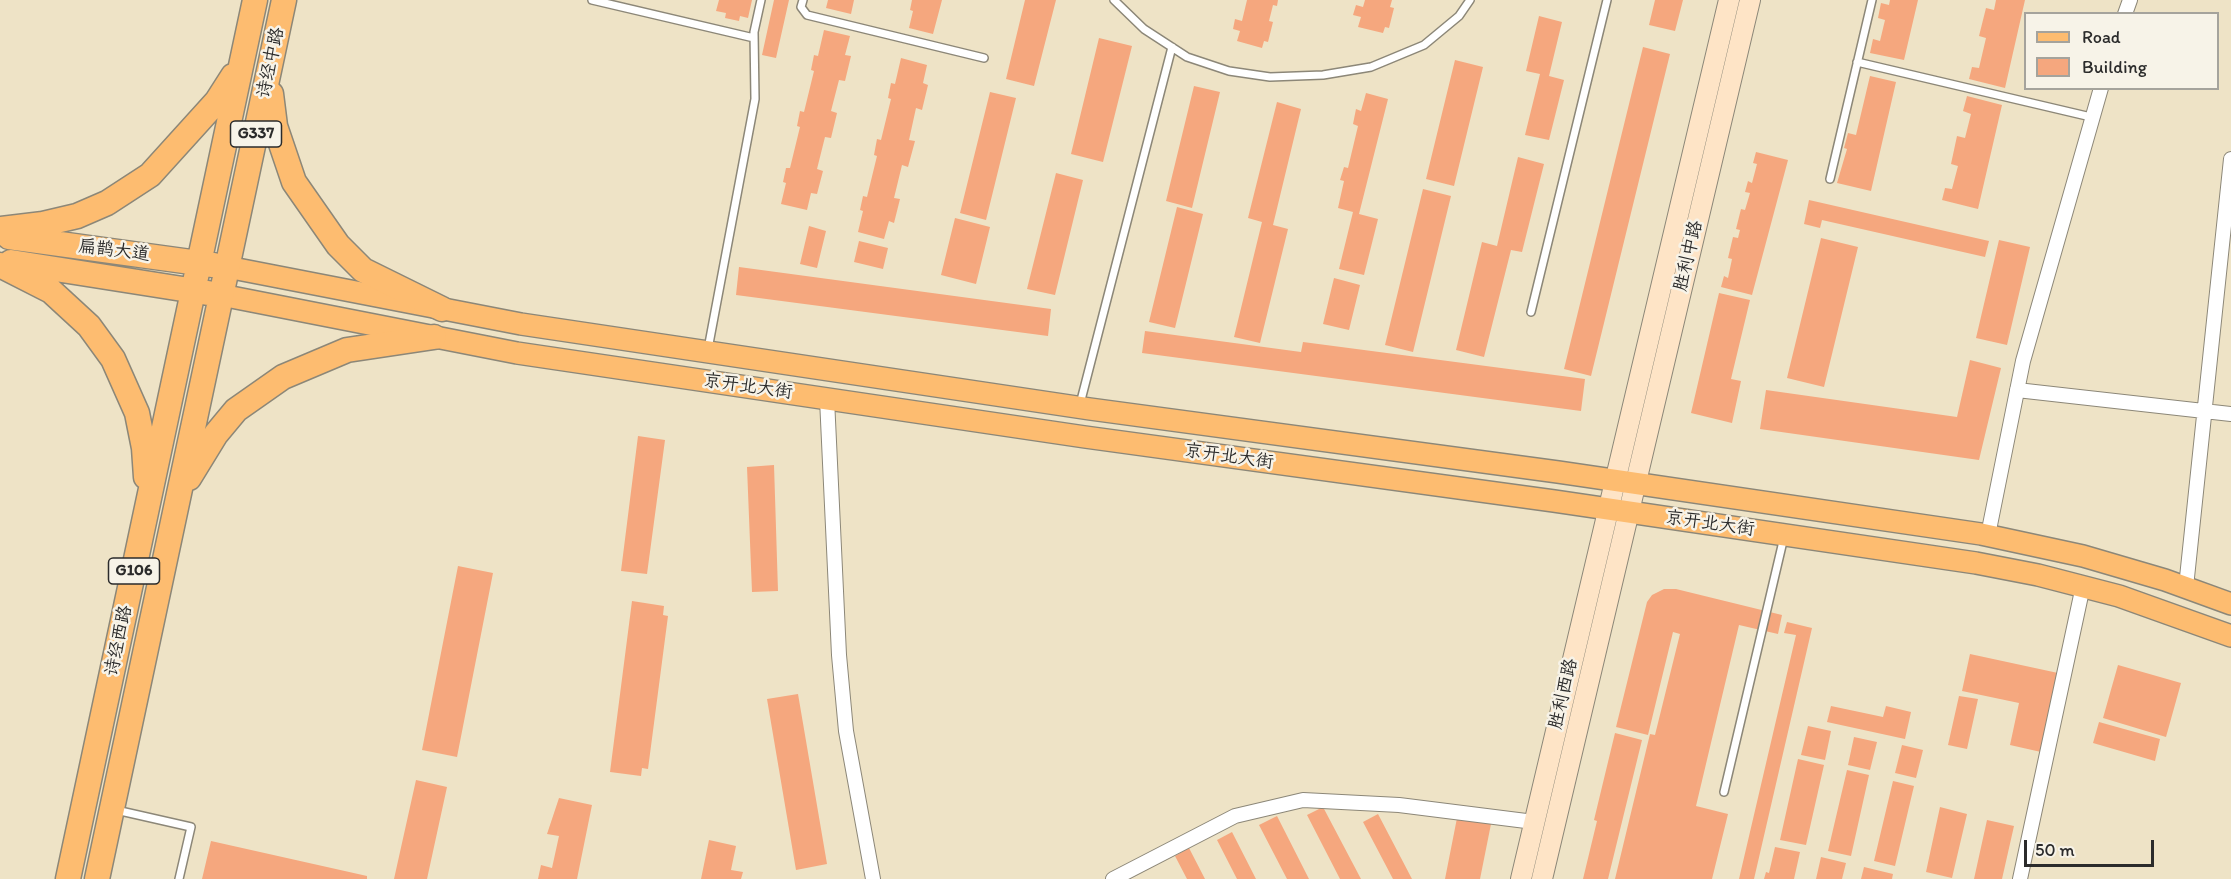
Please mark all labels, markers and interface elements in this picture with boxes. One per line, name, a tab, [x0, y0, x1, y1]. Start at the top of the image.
legend	[2024, 12, 2219, 90]
street label: 诗经中路	[253, 26, 289, 100]
text: Road	[2082, 26, 2121, 48]
text: Building	[2082, 56, 2147, 78]
road number: G337	[230, 121, 282, 147]
street label: 胜利中路	[1670, 218, 1708, 294]
street label: 扁鹊大道	[77, 236, 151, 266]
street label: 京开北大街	[702, 370, 794, 404]
street label: 京开北大街	[1183, 440, 1275, 474]
street label: 京开北大街	[1664, 507, 1756, 541]
road number: G106	[108, 558, 160, 584]
street label: 诗经西路	[101, 604, 137, 678]
street label: 胜利西路	[1545, 656, 1583, 732]
scale bar	[2027, 828, 2158, 866]
text: 50 m	[2035, 839, 2075, 861]

